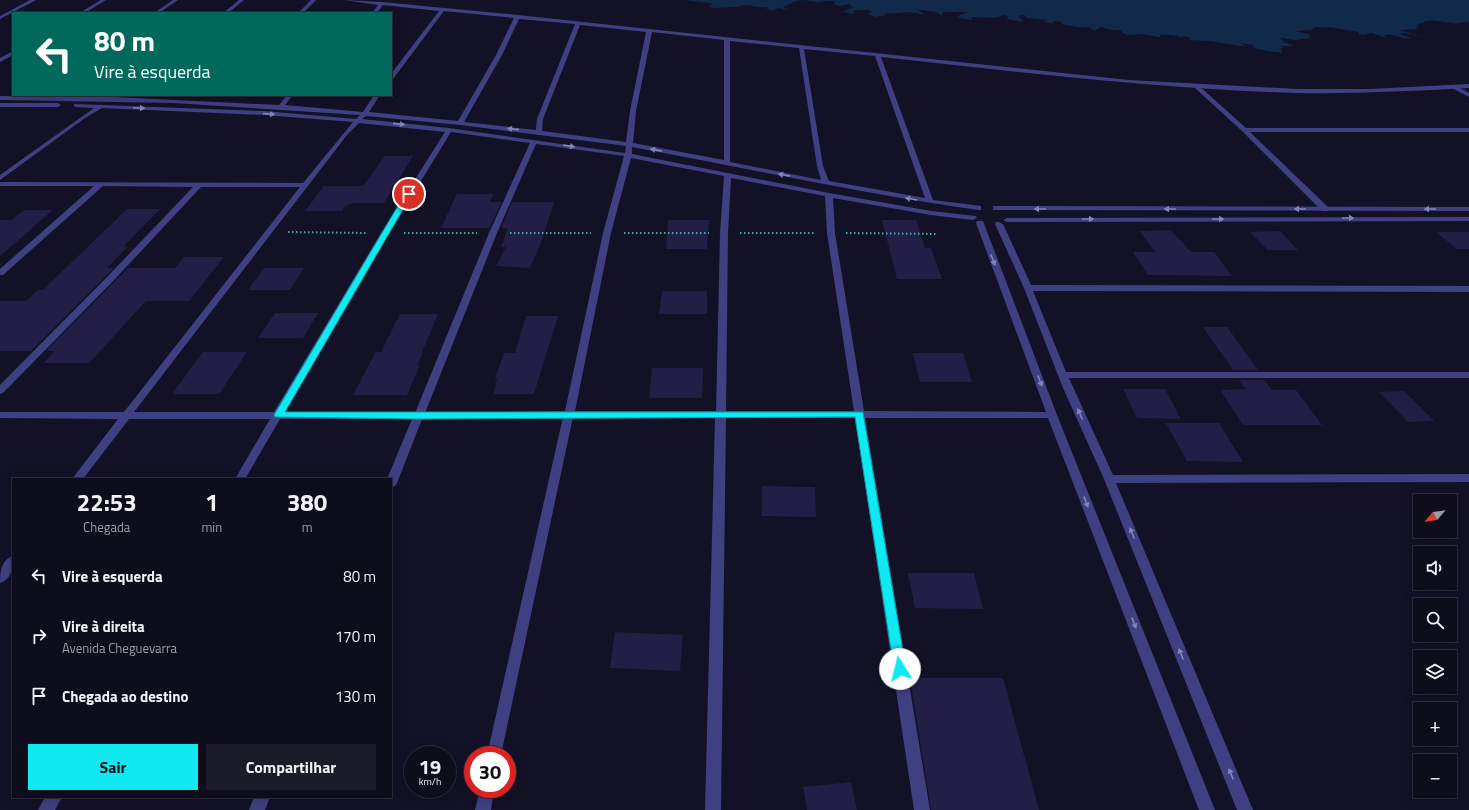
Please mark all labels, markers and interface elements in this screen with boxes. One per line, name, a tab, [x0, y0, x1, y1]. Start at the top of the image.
text: 80 m	[94, 19, 155, 62]
icon: left	[28, 28, 80, 80]
text: Vire à esquerda	[94, 58, 211, 85]
one-way arrow	[133, 105, 146, 111]
one-way arrow	[263, 110, 275, 117]
one-way arrow	[393, 121, 405, 128]
one-way arrow	[507, 126, 519, 132]
one-way arrow	[563, 143, 575, 149]
one-way arrow	[650, 147, 662, 153]
one-way arrow	[777, 171, 790, 177]
pin	[392, 177, 426, 211]
icon: arrive	[398, 183, 420, 205]
one-way arrow	[905, 195, 917, 201]
one-way arrow	[1033, 206, 1046, 212]
one-way arrow	[1163, 206, 1176, 212]
one-way arrow	[1293, 206, 1306, 212]
one-way arrow	[1423, 206, 1436, 212]
one-way arrow	[1342, 215, 1355, 221]
one-way arrow	[1082, 216, 1095, 222]
one-way arrow	[1212, 216, 1225, 222]
one-way arrow	[990, 254, 996, 266]
one-way arrow	[1037, 375, 1043, 387]
one-way arrow	[1077, 409, 1083, 420]
text: 22:53	[77, 484, 137, 520]
text: 1	[205, 484, 219, 520]
text: 380	[287, 484, 327, 520]
north arrow	[1413, 494, 1457, 538]
map controls	[1413, 494, 1457, 798]
one-way arrow	[1084, 497, 1090, 509]
text: Chegada	[83, 517, 130, 537]
text: min	[201, 517, 222, 537]
text: m	[302, 517, 313, 537]
one-way arrow	[1128, 527, 1134, 539]
button: sound	[1413, 546, 1457, 590]
icon: left	[28, 565, 50, 587]
text: Vire à esquerda	[62, 565, 163, 588]
text: 80 m	[343, 565, 376, 588]
button: search	[1413, 598, 1457, 642]
text: Vire à direita	[62, 615, 145, 638]
one-way arrow	[1131, 618, 1137, 630]
icon: right	[28, 625, 50, 647]
text: 170 m	[335, 625, 376, 648]
text: Avenida Cheguevarra	[62, 638, 177, 658]
one-way arrow	[1178, 647, 1184, 659]
position arrow	[879, 648, 921, 690]
button: layers	[1413, 650, 1457, 694]
icon: arrive	[28, 685, 50, 707]
text: Chegada ao destino	[62, 685, 188, 708]
text: 130 m	[335, 685, 376, 708]
button: +	[1413, 702, 1457, 746]
button: Sair	[28, 744, 198, 790]
button: Compartilhar	[206, 744, 376, 790]
speed limit sign: 30	[464, 746, 516, 798]
text: 19	[419, 751, 441, 782]
button: −	[1413, 754, 1457, 798]
one-way arrow	[1227, 767, 1233, 779]
text: km/h	[419, 774, 441, 789]

